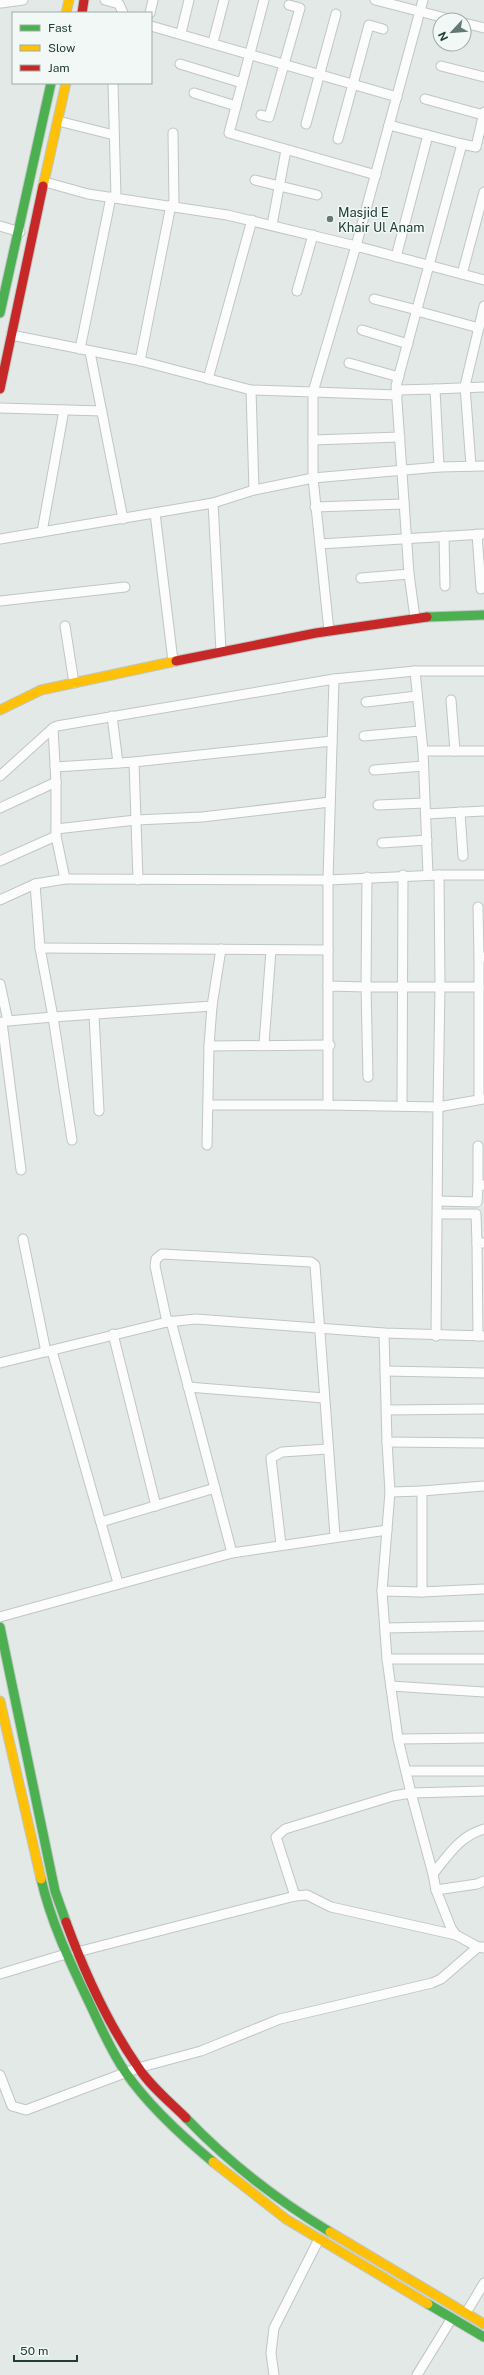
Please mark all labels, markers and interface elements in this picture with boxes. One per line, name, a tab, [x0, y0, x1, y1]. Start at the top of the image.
legend	[12, 12, 152, 84]
north arrow	[432, 12, 472, 52]
text: Fast	[48, 21, 73, 35]
text: N	[436, 30, 450, 43]
text: Slow	[48, 41, 76, 55]
text: Jam	[48, 61, 70, 75]
place label: Masjid E Khair Ul Anam	[338, 205, 424, 235]
marker: Masjid E Khair Ul Anam	[325, 214, 335, 224]
scale bar	[14, 2337, 77, 2363]
text: 50 m	[20, 2344, 48, 2358]

